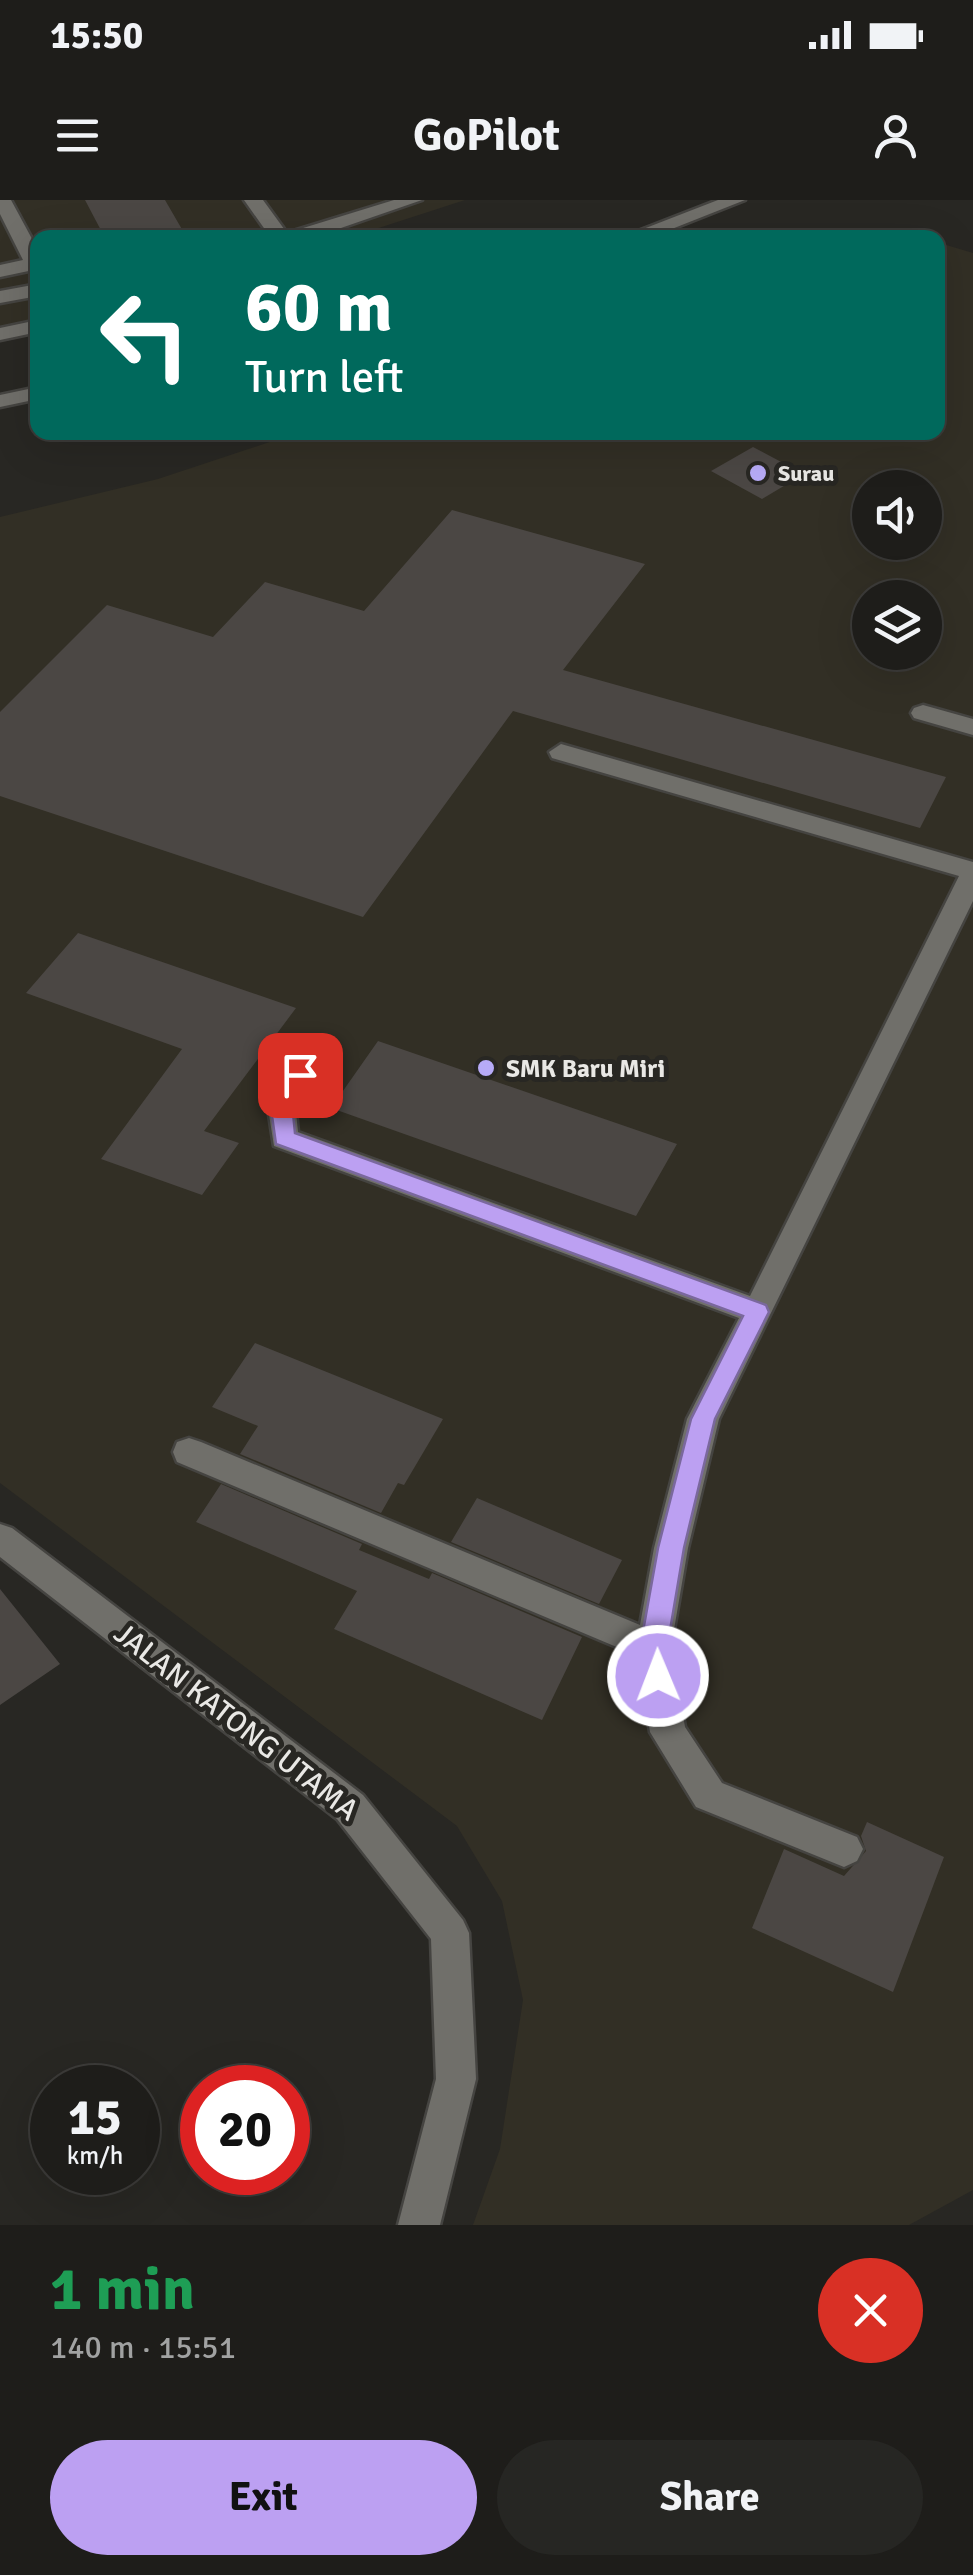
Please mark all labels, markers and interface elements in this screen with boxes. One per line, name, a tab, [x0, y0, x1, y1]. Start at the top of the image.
text: 15:50	[50, 12, 143, 59]
icon: menu	[50, 108, 105, 163]
text: GoPilot	[413, 108, 560, 163]
icon: person	[868, 108, 923, 163]
text: 60 m	[245, 264, 393, 350]
icon: left	[80, 270, 210, 400]
text: Turn left	[245, 350, 404, 405]
place label: Surau	[778, 460, 834, 487]
marker: Surau	[747, 462, 769, 484]
map controls	[852, 470, 942, 670]
button: sound	[852, 470, 942, 560]
button: layers	[852, 580, 942, 670]
pin	[258, 1033, 343, 1118]
icon: arrive	[273, 1048, 328, 1103]
place label: SMK Baru Miri	[506, 1053, 665, 1084]
marker: SMK Baru Miri	[475, 1057, 497, 1079]
street label: JALAN KATONG UTAMA	[106, 1615, 366, 1829]
position arrow	[606, 1624, 710, 1728]
speed limit sign: 20	[180, 2065, 310, 2195]
text: 15	[68, 2087, 122, 2149]
text: km/h	[67, 2140, 123, 2171]
text: 1 min	[50, 2253, 195, 2327]
button: close	[818, 2258, 923, 2363]
text: 140 m · 15:51	[50, 2328, 236, 2367]
button: Exit	[50, 2440, 477, 2555]
button: Share	[497, 2440, 923, 2555]

